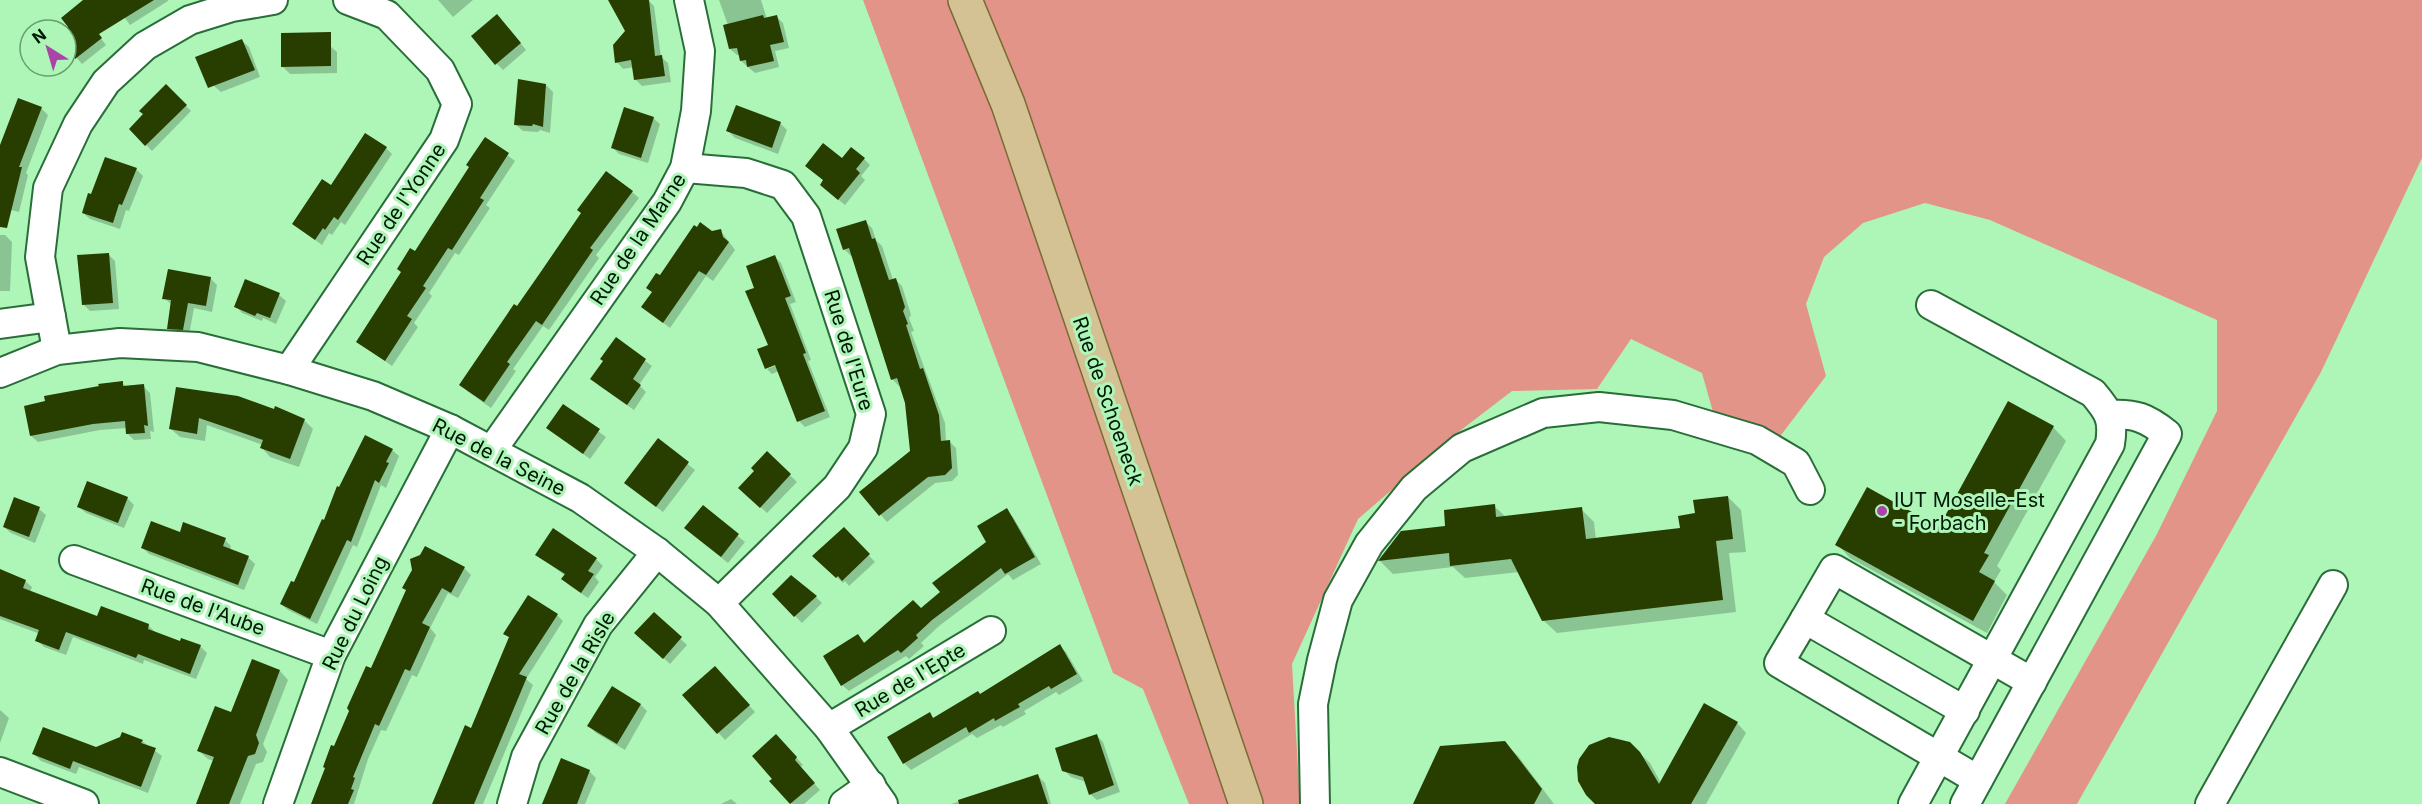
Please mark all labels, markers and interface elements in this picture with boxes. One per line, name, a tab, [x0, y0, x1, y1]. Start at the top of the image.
north arrow	[18, 18, 78, 78]
text: N	[28, 24, 50, 48]
street label: Rue de l'Yonne	[351, 139, 451, 269]
street label: Rue de la Marne	[585, 169, 691, 309]
street label: Rue de l'Eure	[819, 287, 879, 413]
street label: Rue de Schoeneck	[1068, 313, 1148, 489]
street label: Rue de la Seine	[428, 413, 570, 501]
place label: IUT Moselle-Est - Forbach	[1894, 488, 2045, 535]
marker: IUT Moselle-Est - Forbach	[1875, 504, 1889, 518]
street label: Rue du Loing	[317, 552, 393, 674]
street label: Rue de l'Aube	[138, 573, 268, 641]
street label: Rue de la Risle	[530, 607, 620, 739]
street label: Rue de l'Epte	[850, 638, 970, 722]

